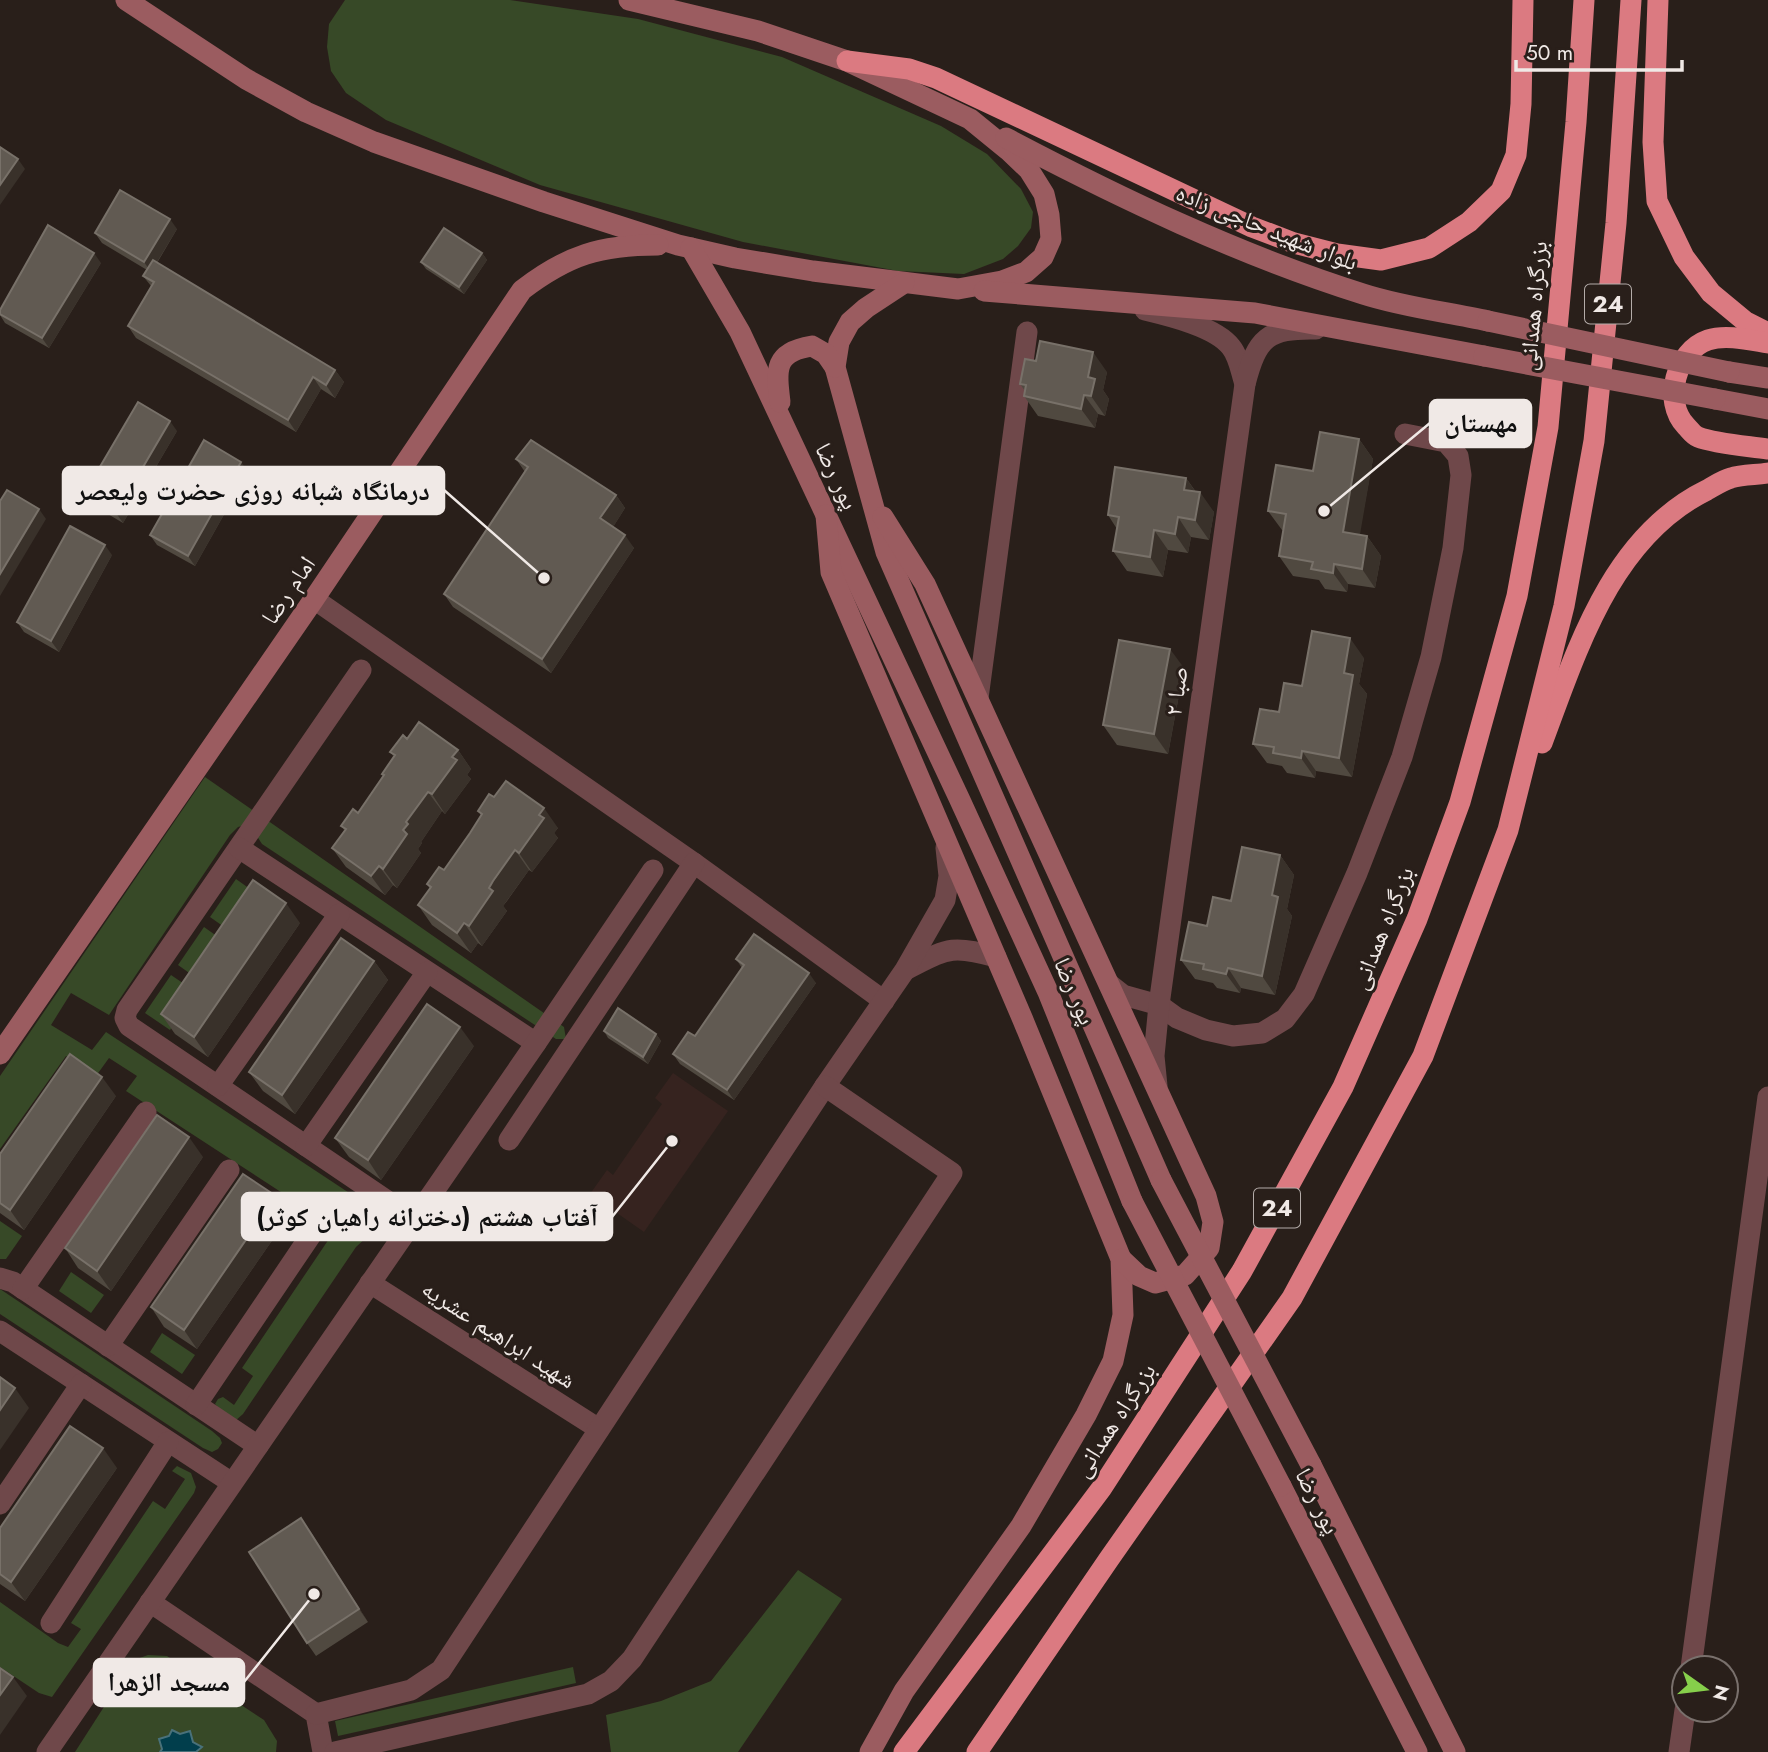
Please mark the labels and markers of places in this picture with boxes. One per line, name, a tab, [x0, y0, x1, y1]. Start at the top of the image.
callout: مهستان	[1430, 400, 1531, 447]
callout: درمانگاه شبانه روزی حضرت ولیعصر	[63, 467, 444, 514]
callout: آفتاب هشتم (دخترانه راهیان کوثر)	[242, 1193, 612, 1240]
callout: مسجد الزهرا	[94, 1659, 244, 1706]

